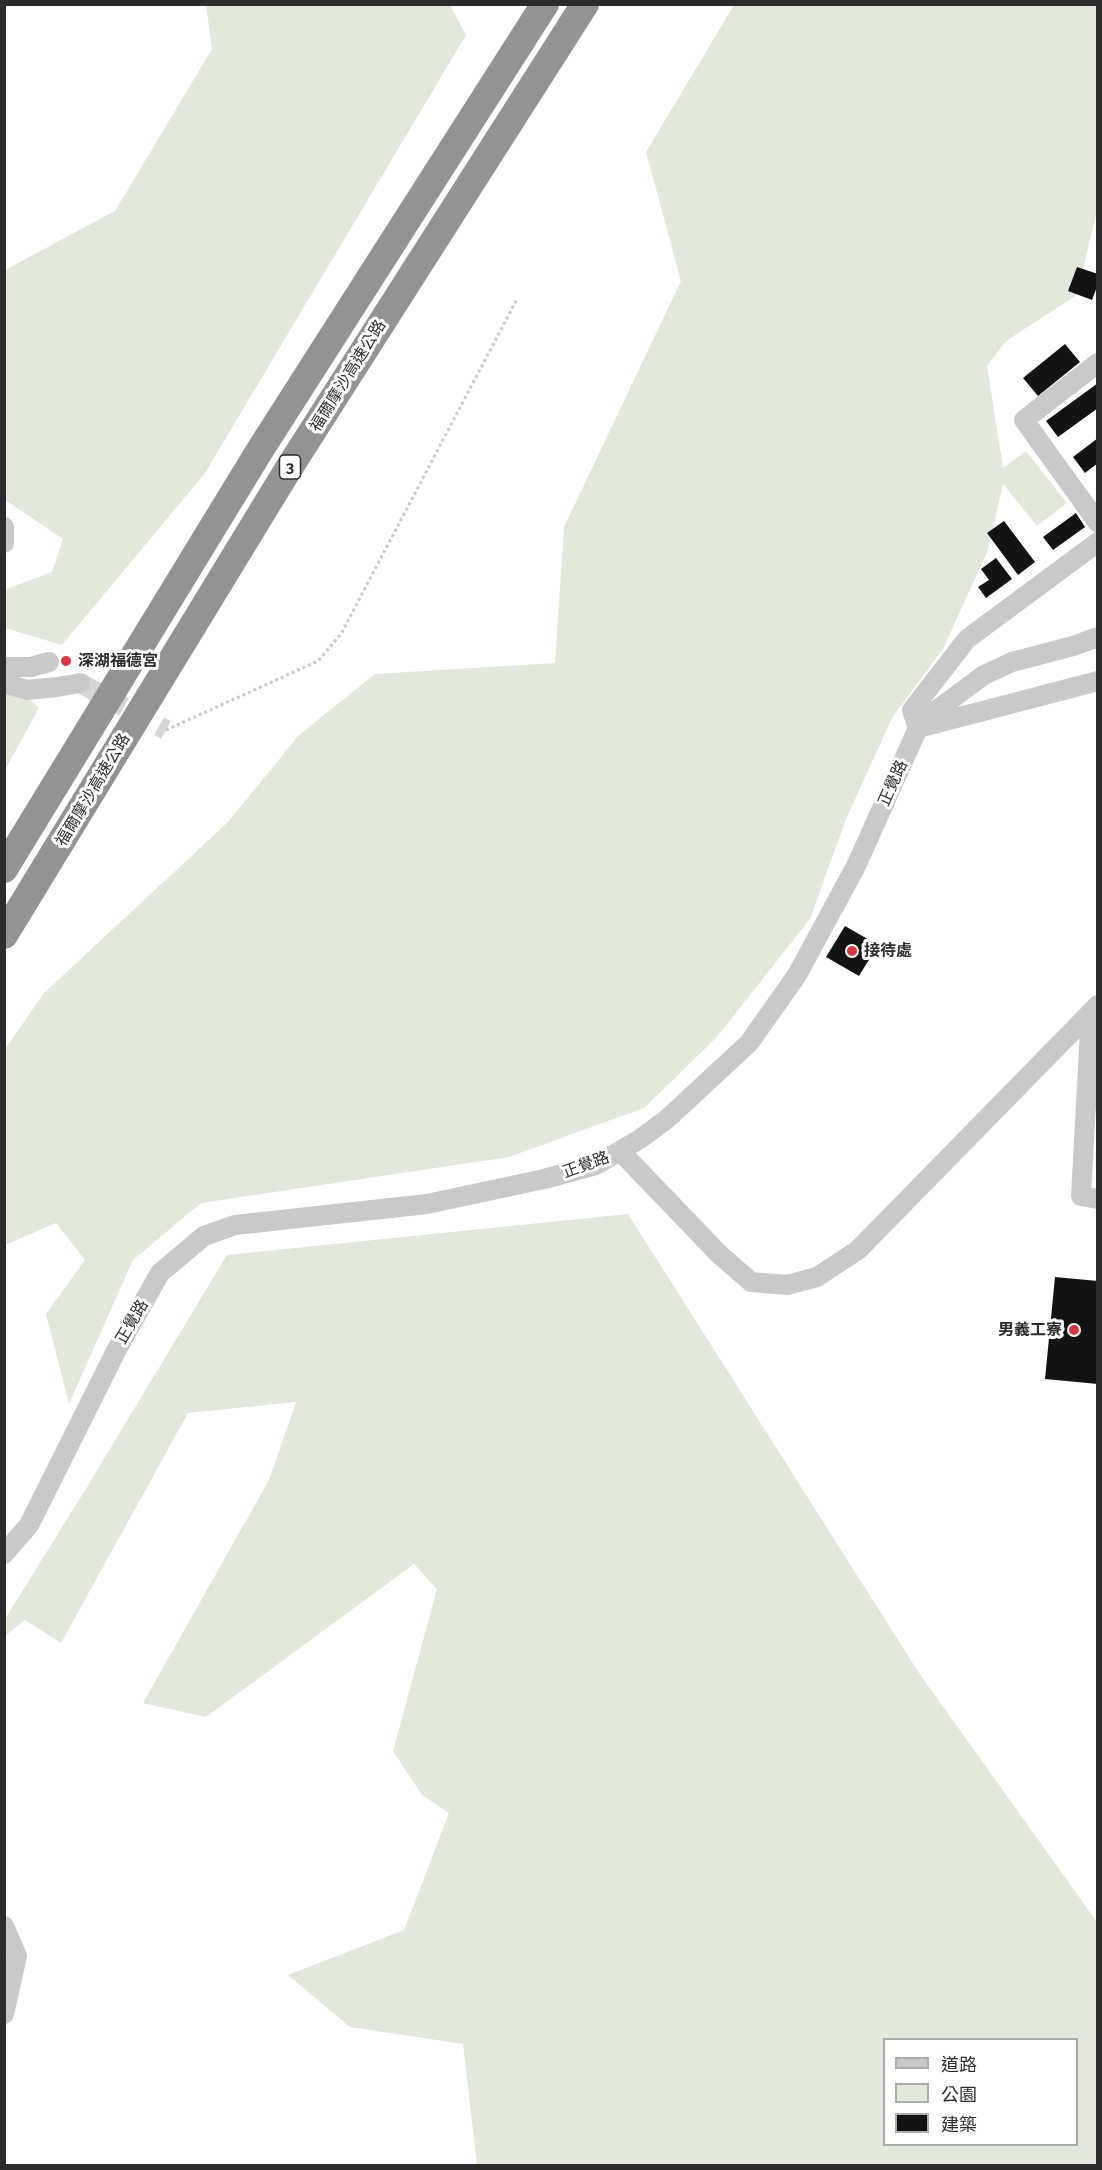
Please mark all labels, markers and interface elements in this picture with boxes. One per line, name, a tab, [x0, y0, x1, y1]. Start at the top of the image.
street label: 福爾摩沙高速公路	[306, 317, 390, 435]
road number: 3	[280, 455, 300, 479]
place label: 深湖福德宮	[78, 651, 158, 671]
marker: 深湖福德宮	[59, 654, 73, 668]
street label: 福爾摩沙高速公路	[52, 730, 134, 850]
street label: 正覺路	[874, 757, 912, 809]
place label: 接待處	[864, 941, 912, 961]
marker: 接待處	[845, 944, 859, 958]
street label: 正覺路	[560, 1148, 612, 1182]
street label: 正覺路	[112, 1296, 152, 1348]
place label: 男義工寮	[998, 1320, 1062, 1340]
marker: 男義工寮	[1067, 1323, 1081, 1337]
legend	[883, 2038, 1078, 2146]
text: 道路	[941, 2054, 977, 2075]
text: 公園	[941, 2084, 977, 2105]
text: 建築	[941, 2114, 977, 2135]

